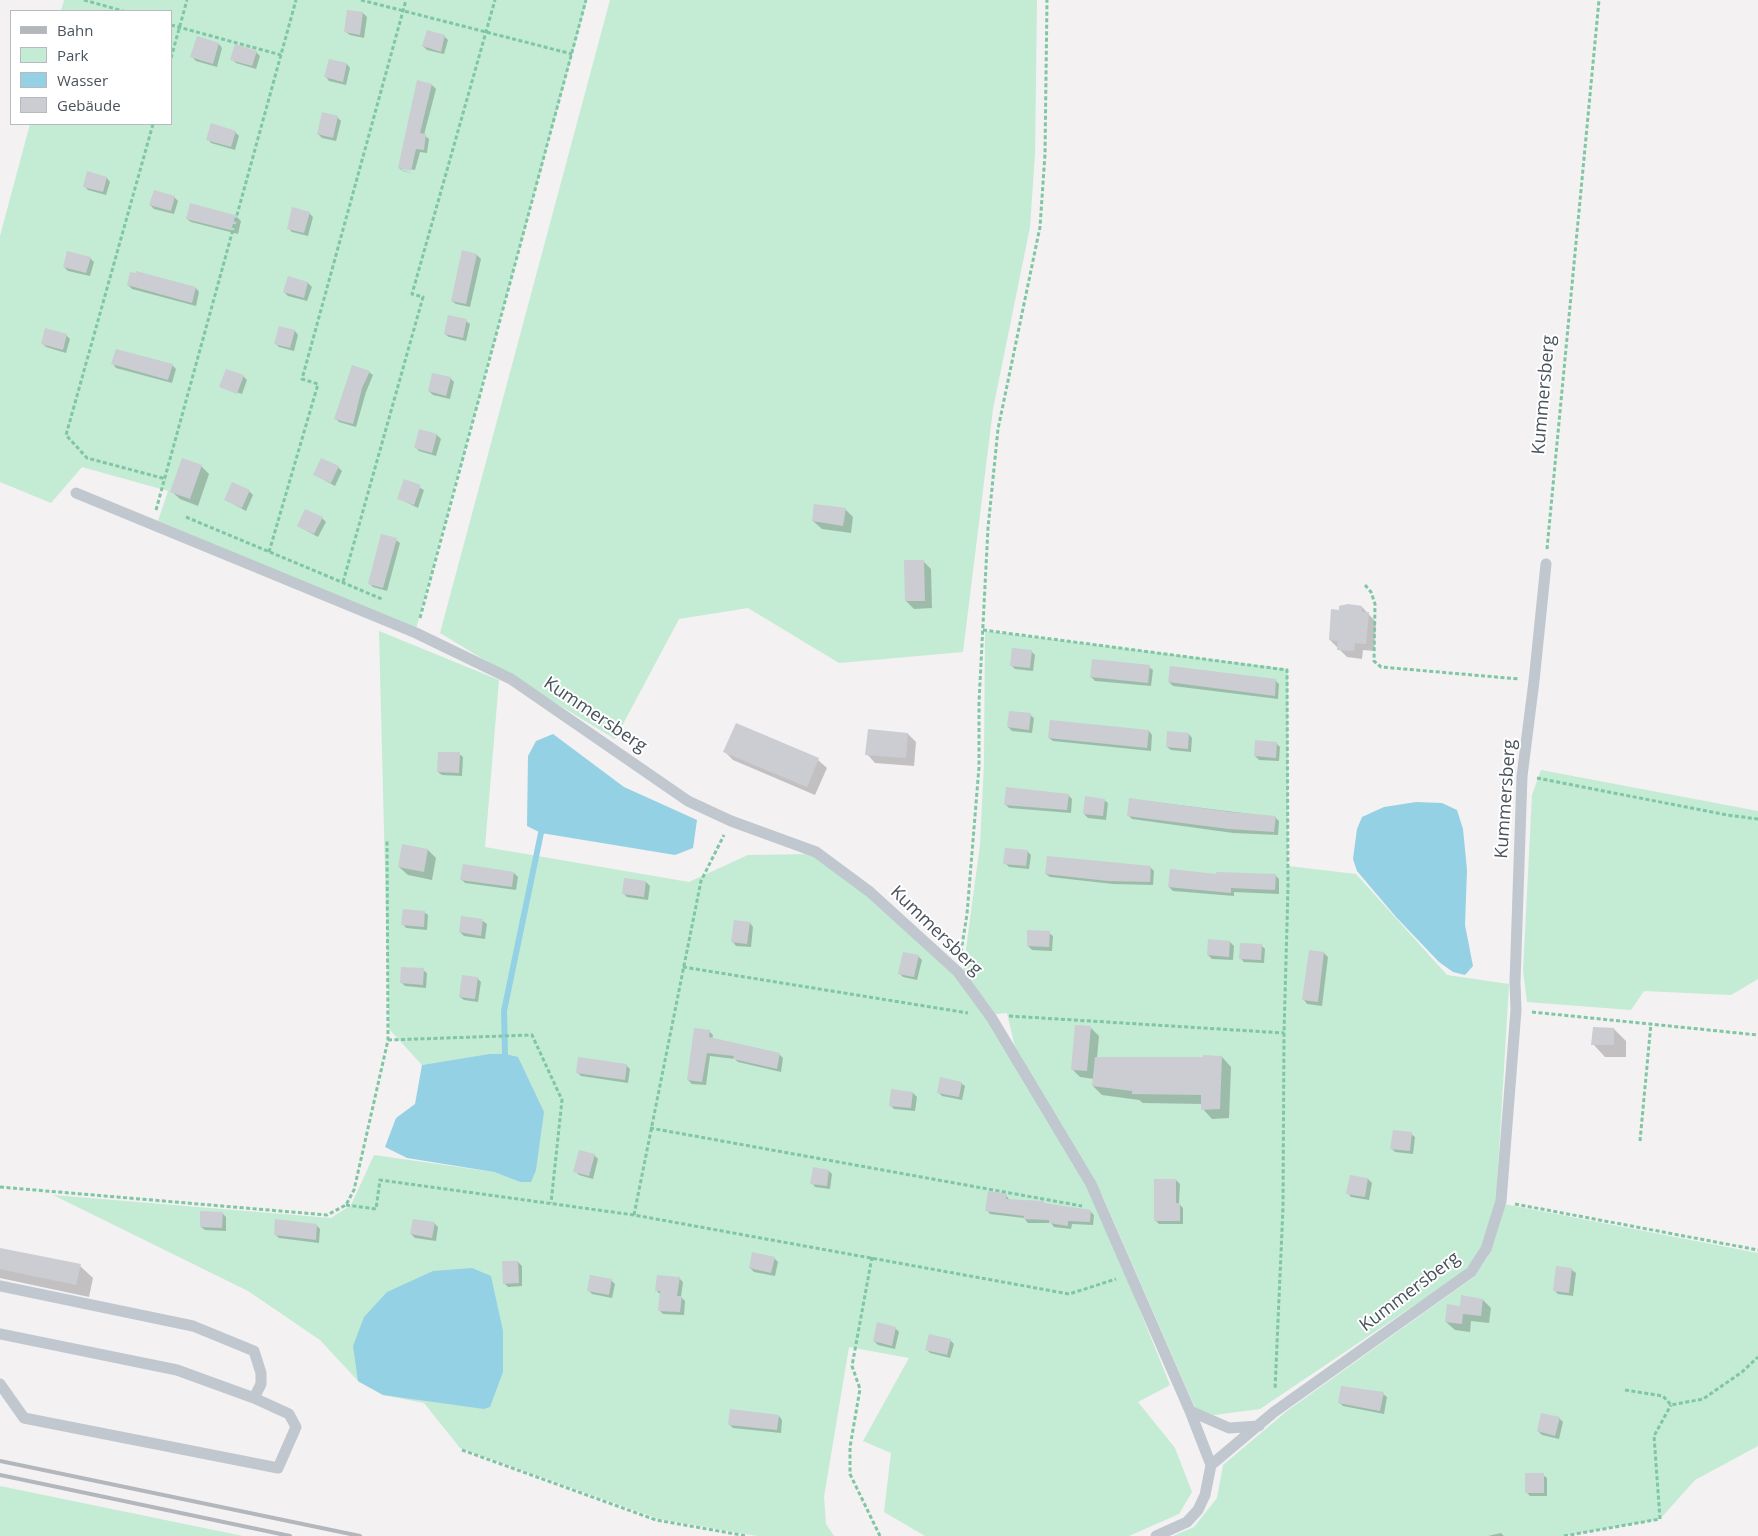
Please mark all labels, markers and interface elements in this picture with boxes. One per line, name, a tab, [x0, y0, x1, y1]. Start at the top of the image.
legend	[10, 10, 172, 125]
text: Bahn	[57, 20, 93, 40]
text: Park	[57, 45, 88, 65]
text: Wasser	[57, 70, 108, 90]
text: Gebäude	[57, 95, 121, 115]
street label: Kummersberg	[1528, 334, 1560, 456]
street label: Kummersberg	[539, 673, 651, 757]
street label: Kummersberg	[1491, 739, 1521, 859]
street label: Kummersberg	[885, 882, 987, 980]
street label: Kummersberg	[1356, 1247, 1464, 1337]

